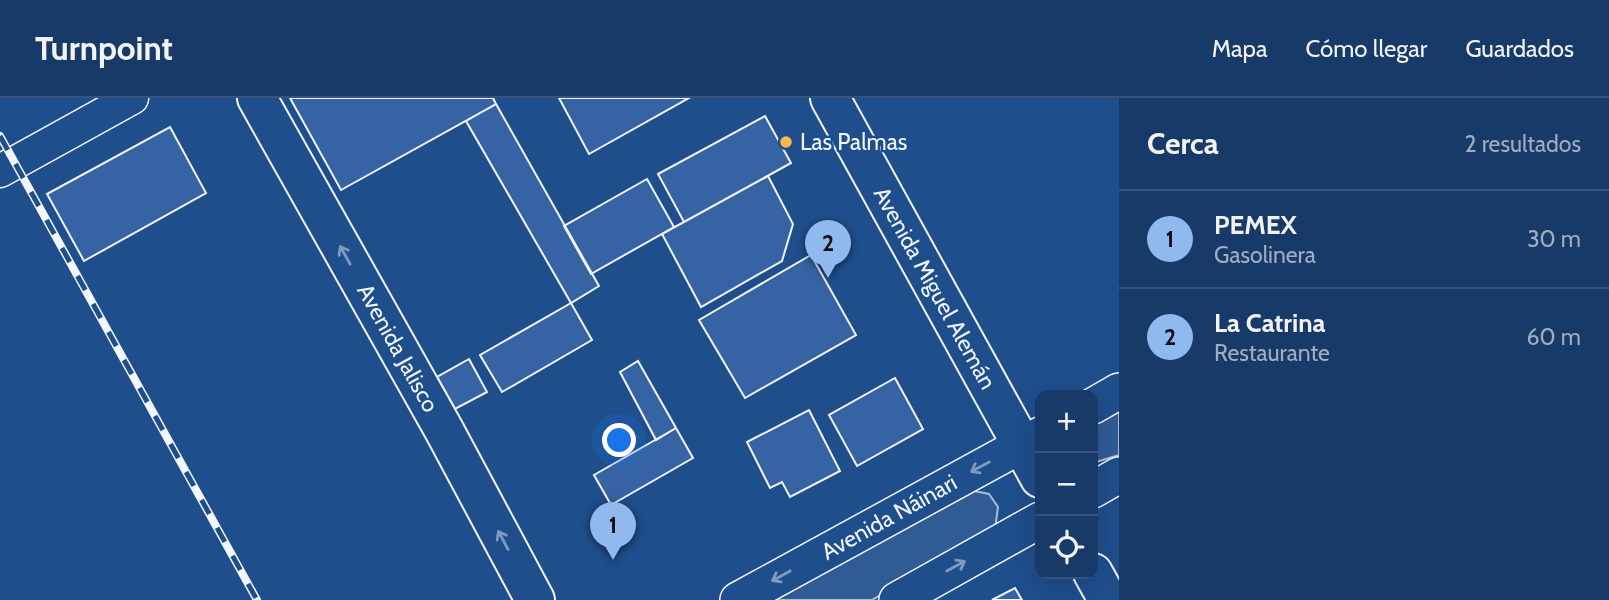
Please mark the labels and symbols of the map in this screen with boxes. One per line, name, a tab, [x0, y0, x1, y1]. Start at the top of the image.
place label: Las Palmas	[800, 128, 907, 156]
marker: Las Palmas	[778, 134, 794, 150]
street label: Avenida Miguel Alemán	[868, 182, 1002, 394]
pin: 2	[805, 220, 851, 278]
one-way arrow	[338, 245, 352, 265]
street label: Avenida Jalisco	[351, 279, 445, 417]
your location	[602, 423, 636, 457]
one-way arrow	[970, 460, 991, 474]
street label: Avenida Náinari	[816, 468, 962, 566]
pin: 1	[590, 502, 636, 560]
one-way arrow	[495, 530, 509, 551]
one-way arrow	[945, 559, 966, 572]
one-way arrow	[771, 569, 791, 583]

